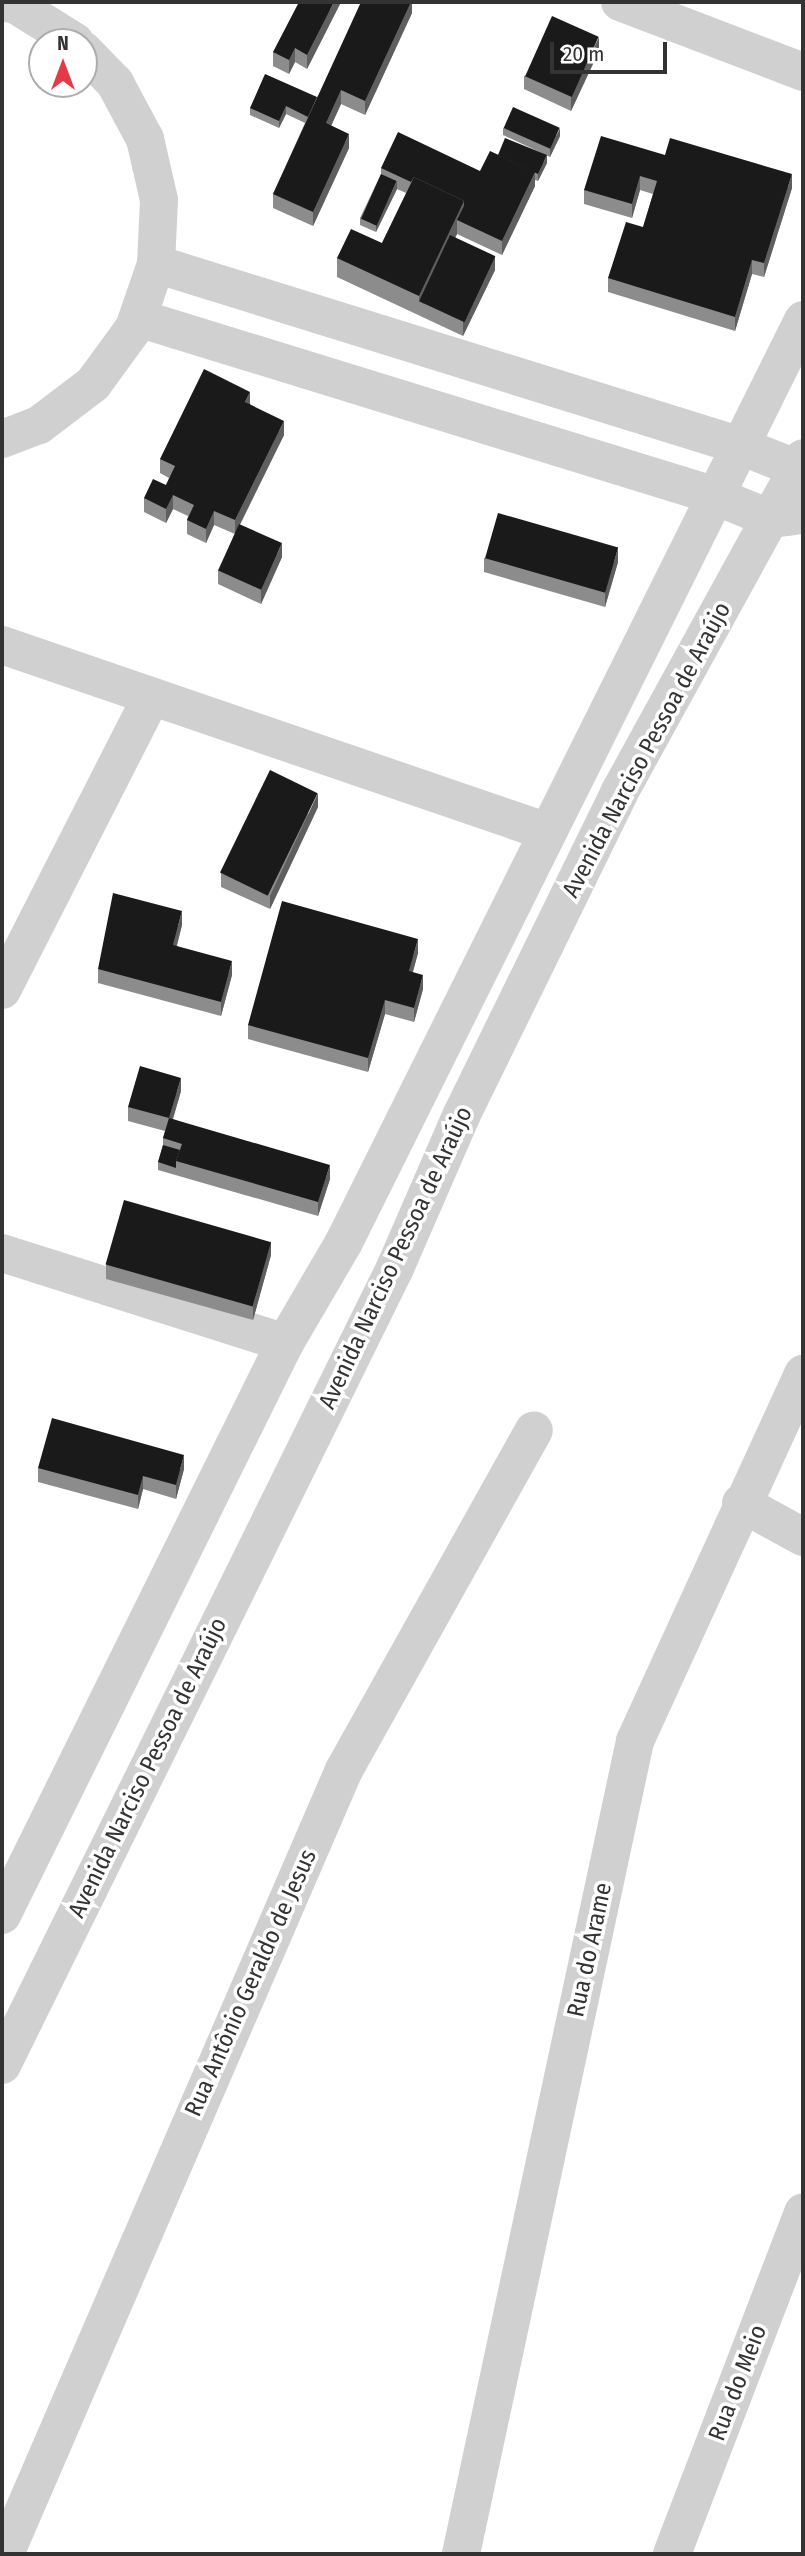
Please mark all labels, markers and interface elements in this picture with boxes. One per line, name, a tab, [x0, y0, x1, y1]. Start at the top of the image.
north arrow	[28, 28, 98, 98]
scale bar	[553, 28, 670, 72]
text: N	[57, 32, 69, 55]
text: 20 m	[563, 41, 604, 67]
street label: Avenida Narciso Pessoa de Araújo	[557, 597, 737, 903]
street label: Avenida Narciso Pessoa de Araújo	[313, 1102, 479, 1414]
street label: Avenida Narciso Pessoa de Araújo	[63, 1613, 233, 1923]
street label: Rua Antônio Geraldo de Jesus	[179, 1845, 323, 2121]
street label: Rua do Arame	[562, 1880, 618, 2020]
street label: Rua do Meio	[703, 2321, 773, 2445]

